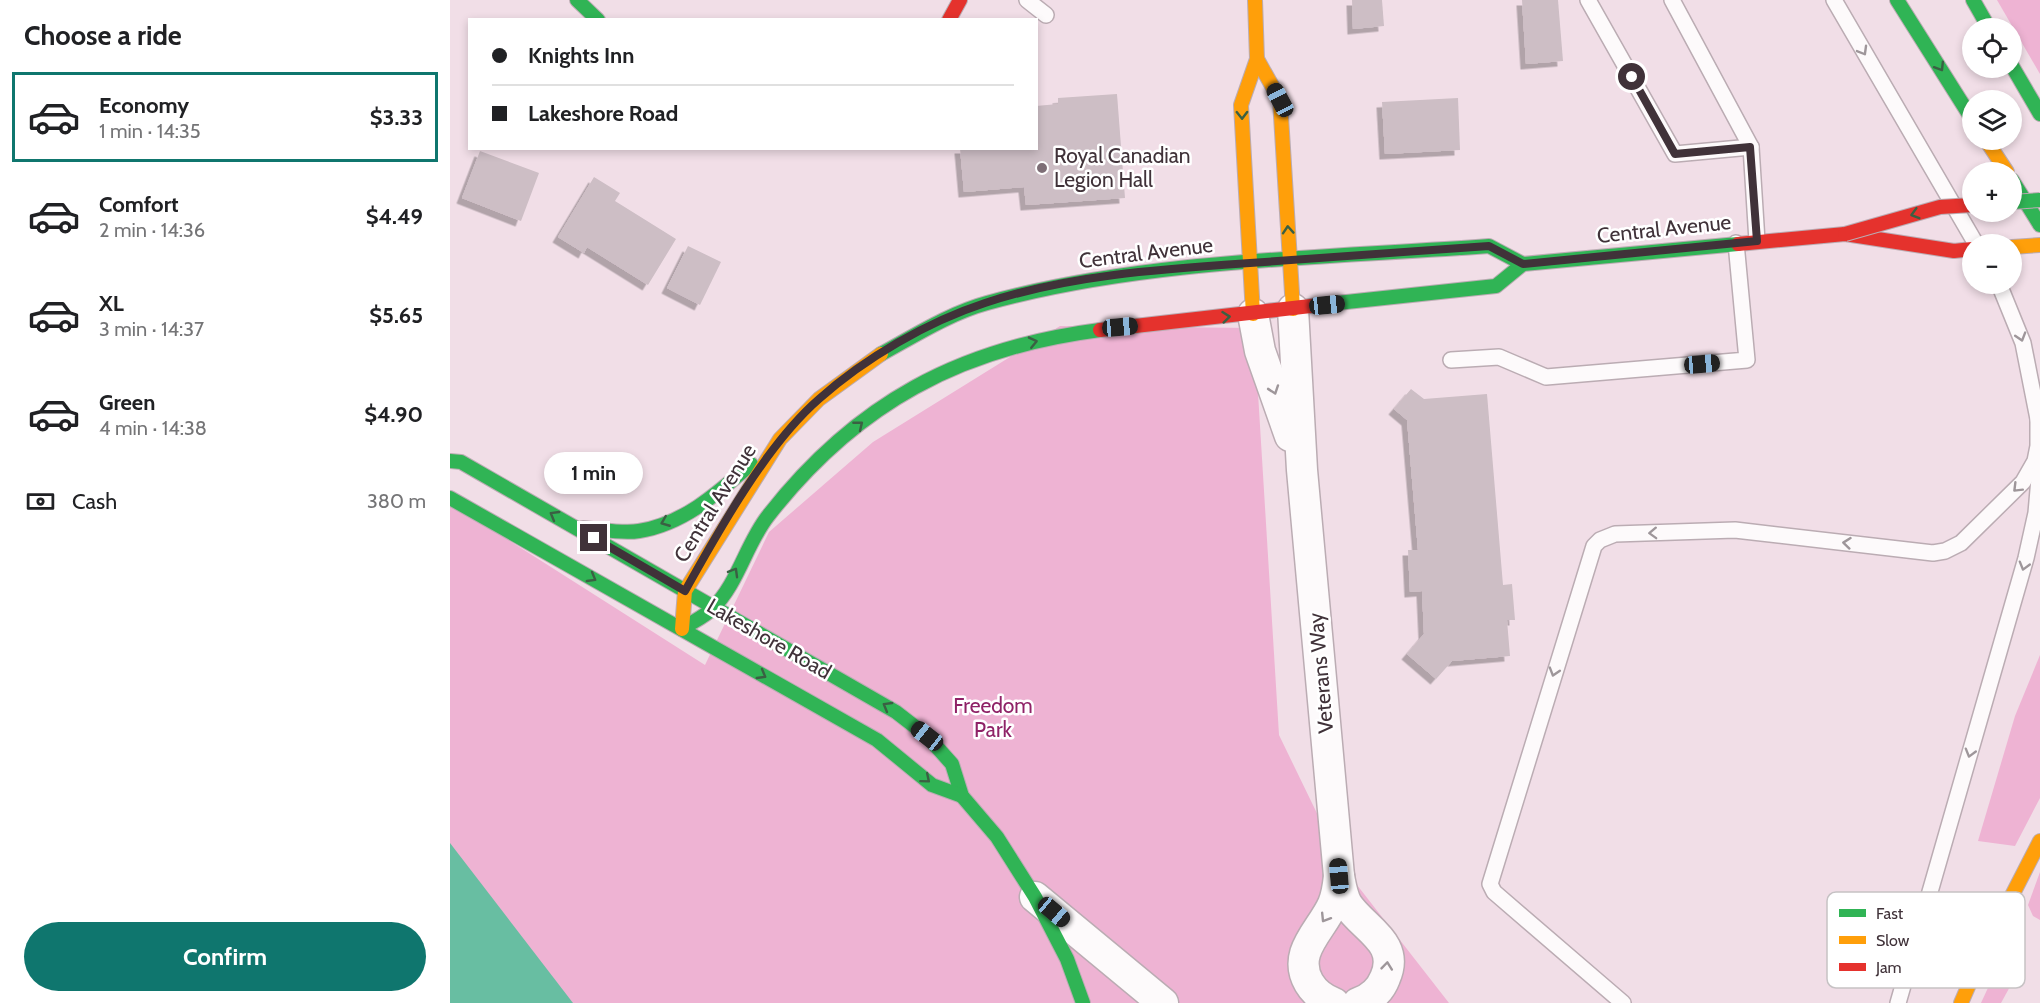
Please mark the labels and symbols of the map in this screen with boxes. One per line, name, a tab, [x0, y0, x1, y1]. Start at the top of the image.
one-way arrow	[1856, 45, 1868, 55]
one-way arrow	[1932, 61, 1944, 71]
route start	[1618, 63, 1645, 90]
car	[1264, 80, 1296, 120]
one-way arrow	[1236, 110, 1248, 119]
place label: Royal Canadian Legion Hall	[1054, 143, 1191, 192]
marker: Royal Canadian Legion Hall	[1035, 161, 1049, 175]
one-way arrow	[1910, 207, 1921, 219]
street label: Central Avenue	[1596, 209, 1733, 248]
one-way arrow	[1282, 225, 1295, 234]
street label: Central Avenue	[1077, 232, 1215, 273]
car	[1308, 294, 1346, 316]
one-way arrow	[1221, 311, 1230, 323]
car	[1101, 316, 1139, 338]
one-way arrow	[2014, 331, 2026, 342]
one-way arrow	[1027, 336, 1037, 349]
car	[1683, 353, 1721, 375]
one-way arrow	[1267, 384, 1279, 395]
one-way arrow	[852, 421, 863, 432]
street label: Central Avenue	[668, 439, 761, 567]
callout: 1 min	[544, 451, 644, 493]
one-way arrow	[2013, 481, 2024, 492]
one-way arrow	[549, 511, 560, 522]
one-way arrow	[661, 515, 672, 527]
route end	[580, 524, 607, 551]
one-way arrow	[1648, 526, 1657, 539]
one-way arrow	[1842, 537, 1852, 550]
one-way arrow	[2019, 560, 2031, 571]
one-way arrow	[727, 568, 739, 579]
one-way arrow	[586, 571, 596, 583]
street label: Lakeshore Road	[703, 593, 836, 684]
street label: Veterans Way	[1303, 611, 1338, 734]
one-way arrow	[1549, 666, 1561, 677]
one-way arrow	[756, 668, 766, 679]
park label: Freedom Park	[953, 693, 1033, 742]
one-way arrow	[882, 702, 893, 714]
car	[907, 718, 947, 754]
one-way arrow	[1965, 747, 1977, 758]
one-way arrow	[919, 772, 930, 783]
car	[1328, 857, 1350, 895]
legend	[1827, 892, 2025, 988]
car	[1034, 894, 1074, 930]
text: Fast	[1876, 904, 1904, 923]
one-way arrow	[1320, 912, 1332, 922]
text: Slow	[1876, 931, 1910, 950]
text: Jam	[1875, 958, 1902, 977]
one-way arrow	[1380, 962, 1393, 971]

